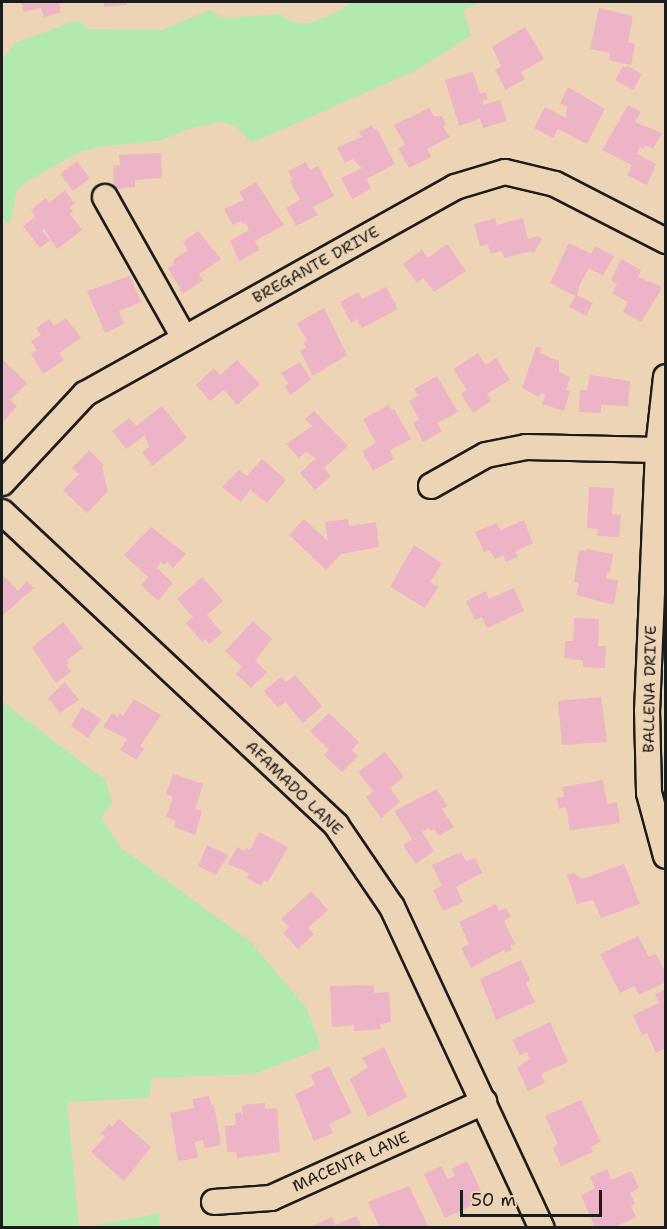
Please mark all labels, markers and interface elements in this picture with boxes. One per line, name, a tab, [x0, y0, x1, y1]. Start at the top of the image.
street label: BREGANTE DRIVE	[249, 222, 383, 308]
street label: BALLENA DRIVE	[639, 625, 661, 753]
street label: AFAMADO LANE	[241, 737, 347, 839]
street label: MACENTA LANE	[290, 1128, 412, 1196]
scale bar	[463, 1178, 606, 1216]
text: 50 m	[471, 1188, 516, 1212]

